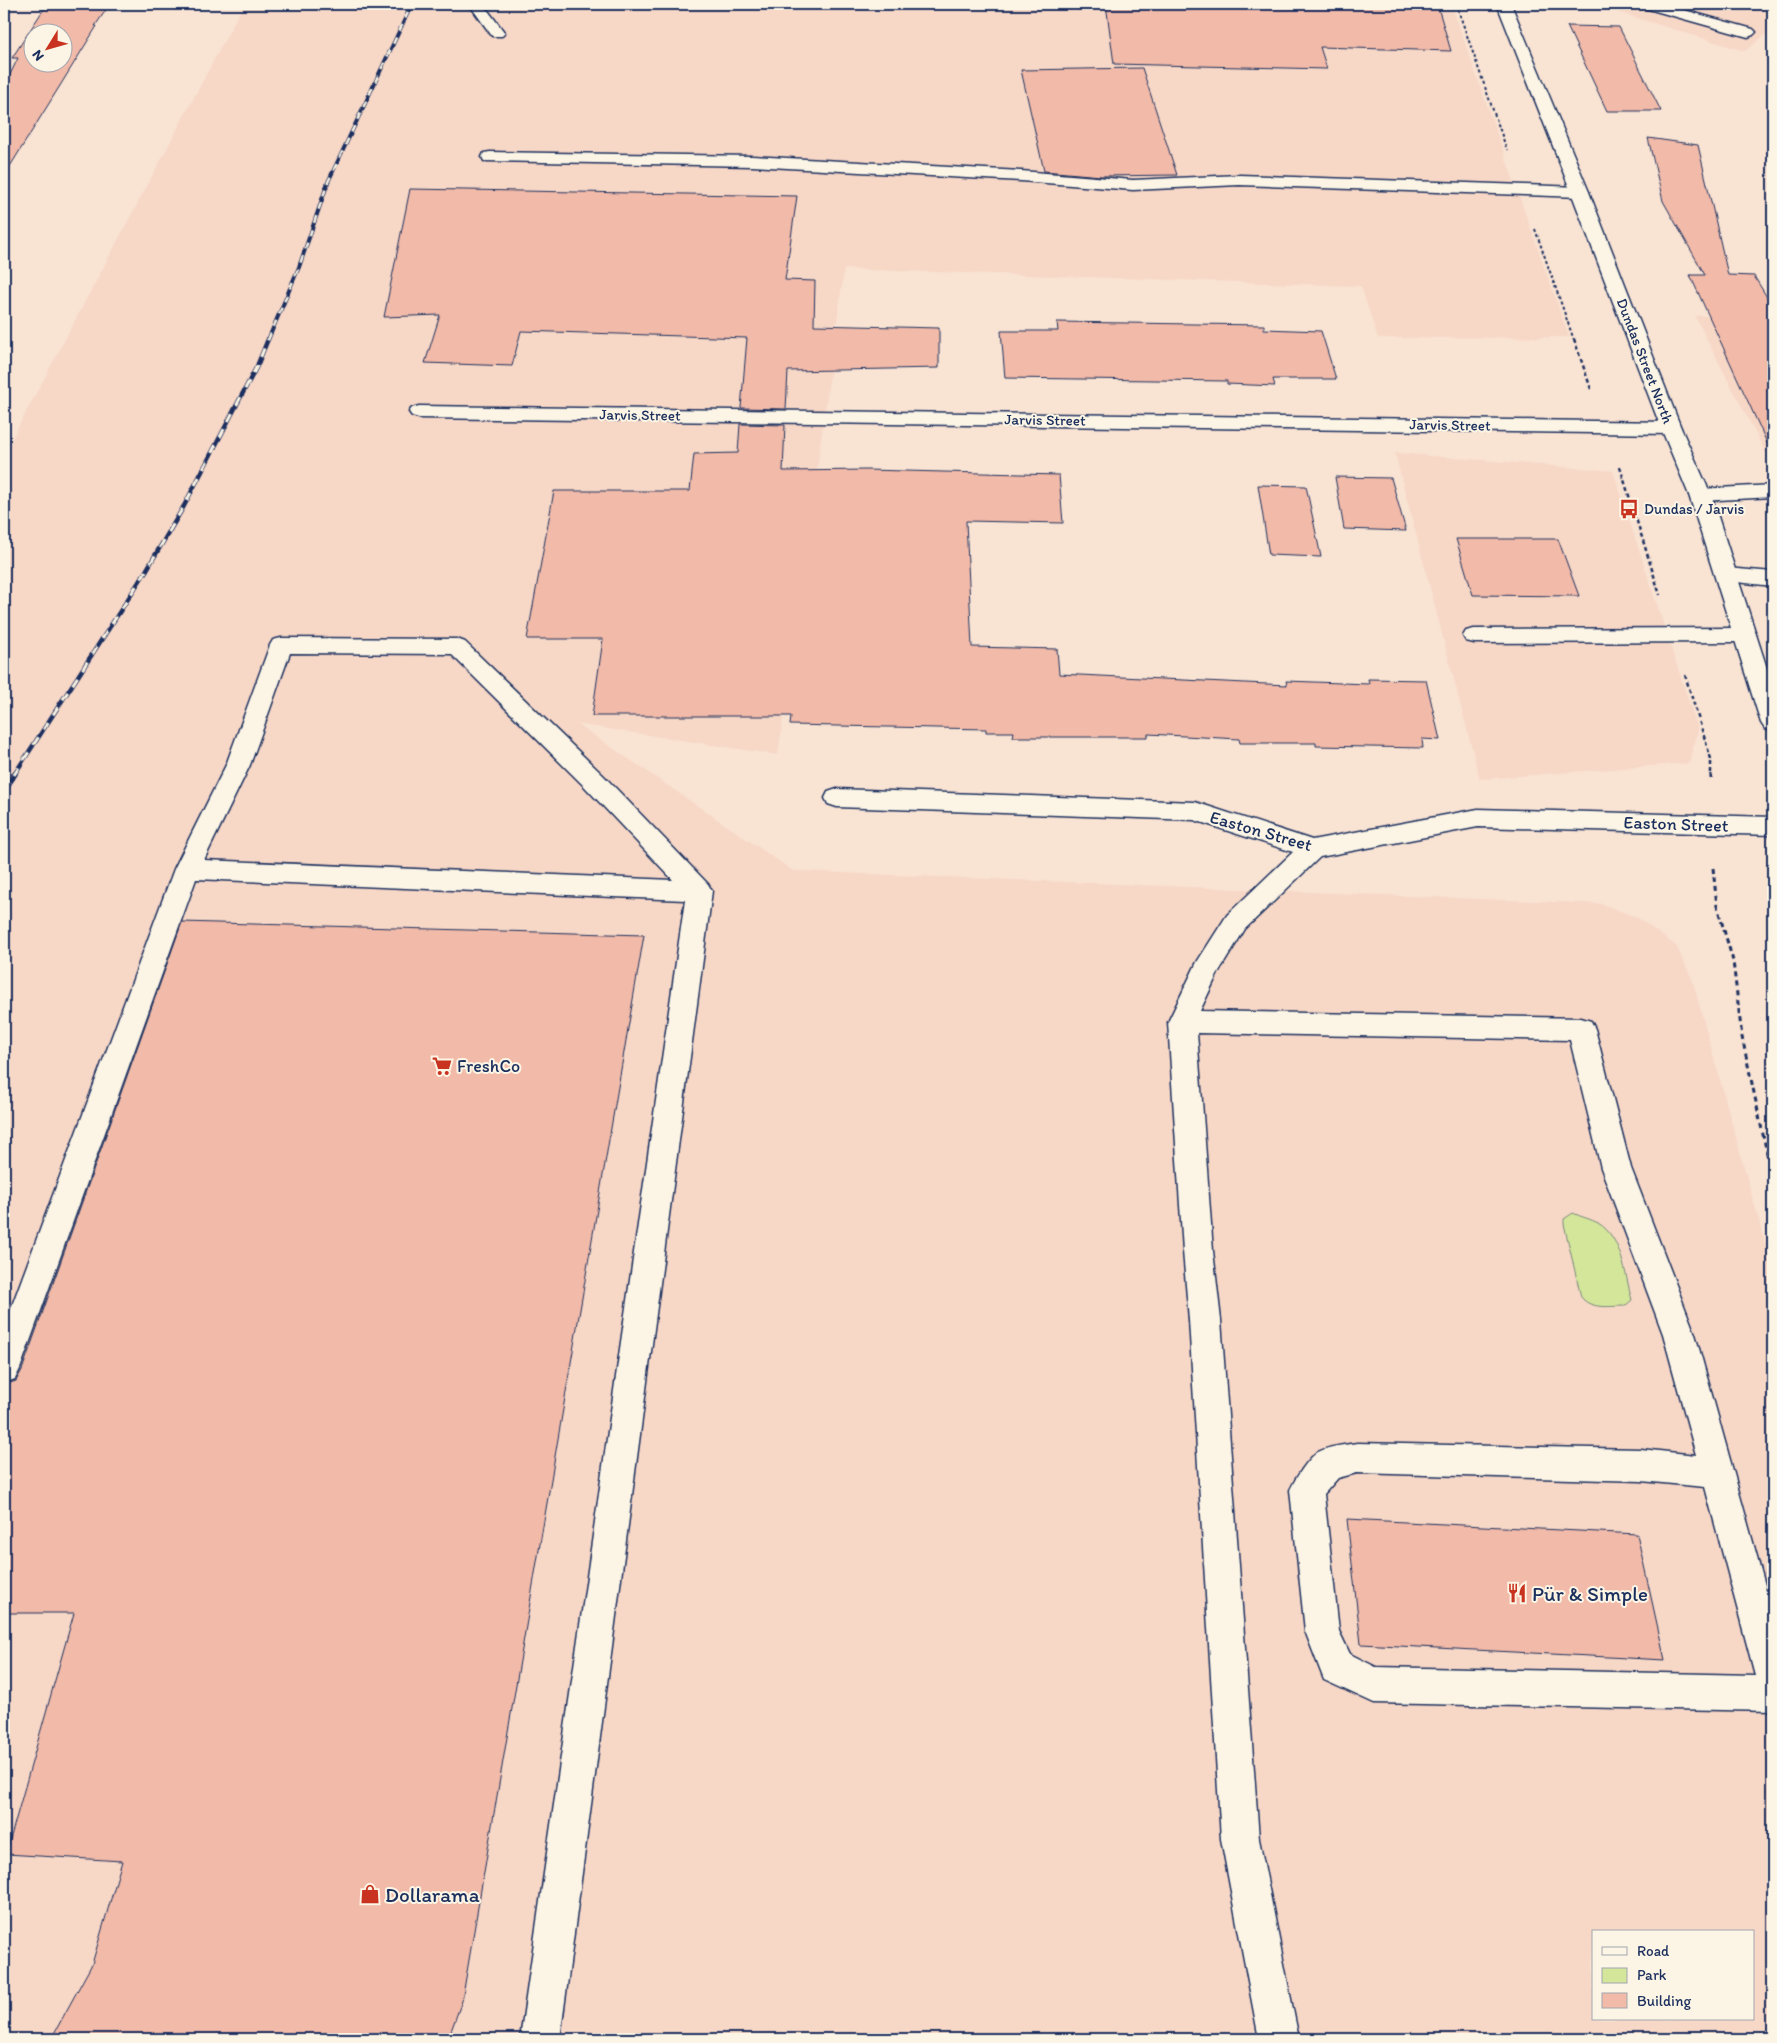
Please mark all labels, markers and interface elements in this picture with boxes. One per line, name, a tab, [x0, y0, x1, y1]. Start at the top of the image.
north arrow	[22, 22, 72, 72]
text: N	[28, 47, 48, 64]
street label: Dundas Street North	[1613, 296, 1677, 426]
street label: Jarvis Street	[599, 405, 681, 425]
street label: Jarvis Street	[1004, 410, 1086, 430]
street label: Jarvis Street	[1409, 415, 1491, 435]
bus stop icon: Dundas / Jarvis	[1618, 498, 1640, 520]
place label: Dundas / Jarvis	[1644, 500, 1744, 518]
street label: Easton Street	[1207, 806, 1315, 856]
street label: Easton Street	[1623, 811, 1729, 837]
supermarket icon: FreshCo	[431, 1055, 453, 1077]
place label: FreshCo	[457, 1055, 520, 1077]
place label: Pür & Simple	[1532, 1581, 1648, 1606]
restaurant icon: Pür & Simple	[1506, 1582, 1528, 1604]
place label: Dollarama	[385, 1882, 480, 1907]
shop icon: Dollarama	[359, 1883, 381, 1905]
legend	[1592, 1930, 1754, 2020]
text: Road	[1637, 1942, 1670, 1960]
text: Park	[1637, 1966, 1667, 1984]
text: Building	[1637, 1992, 1691, 2010]

